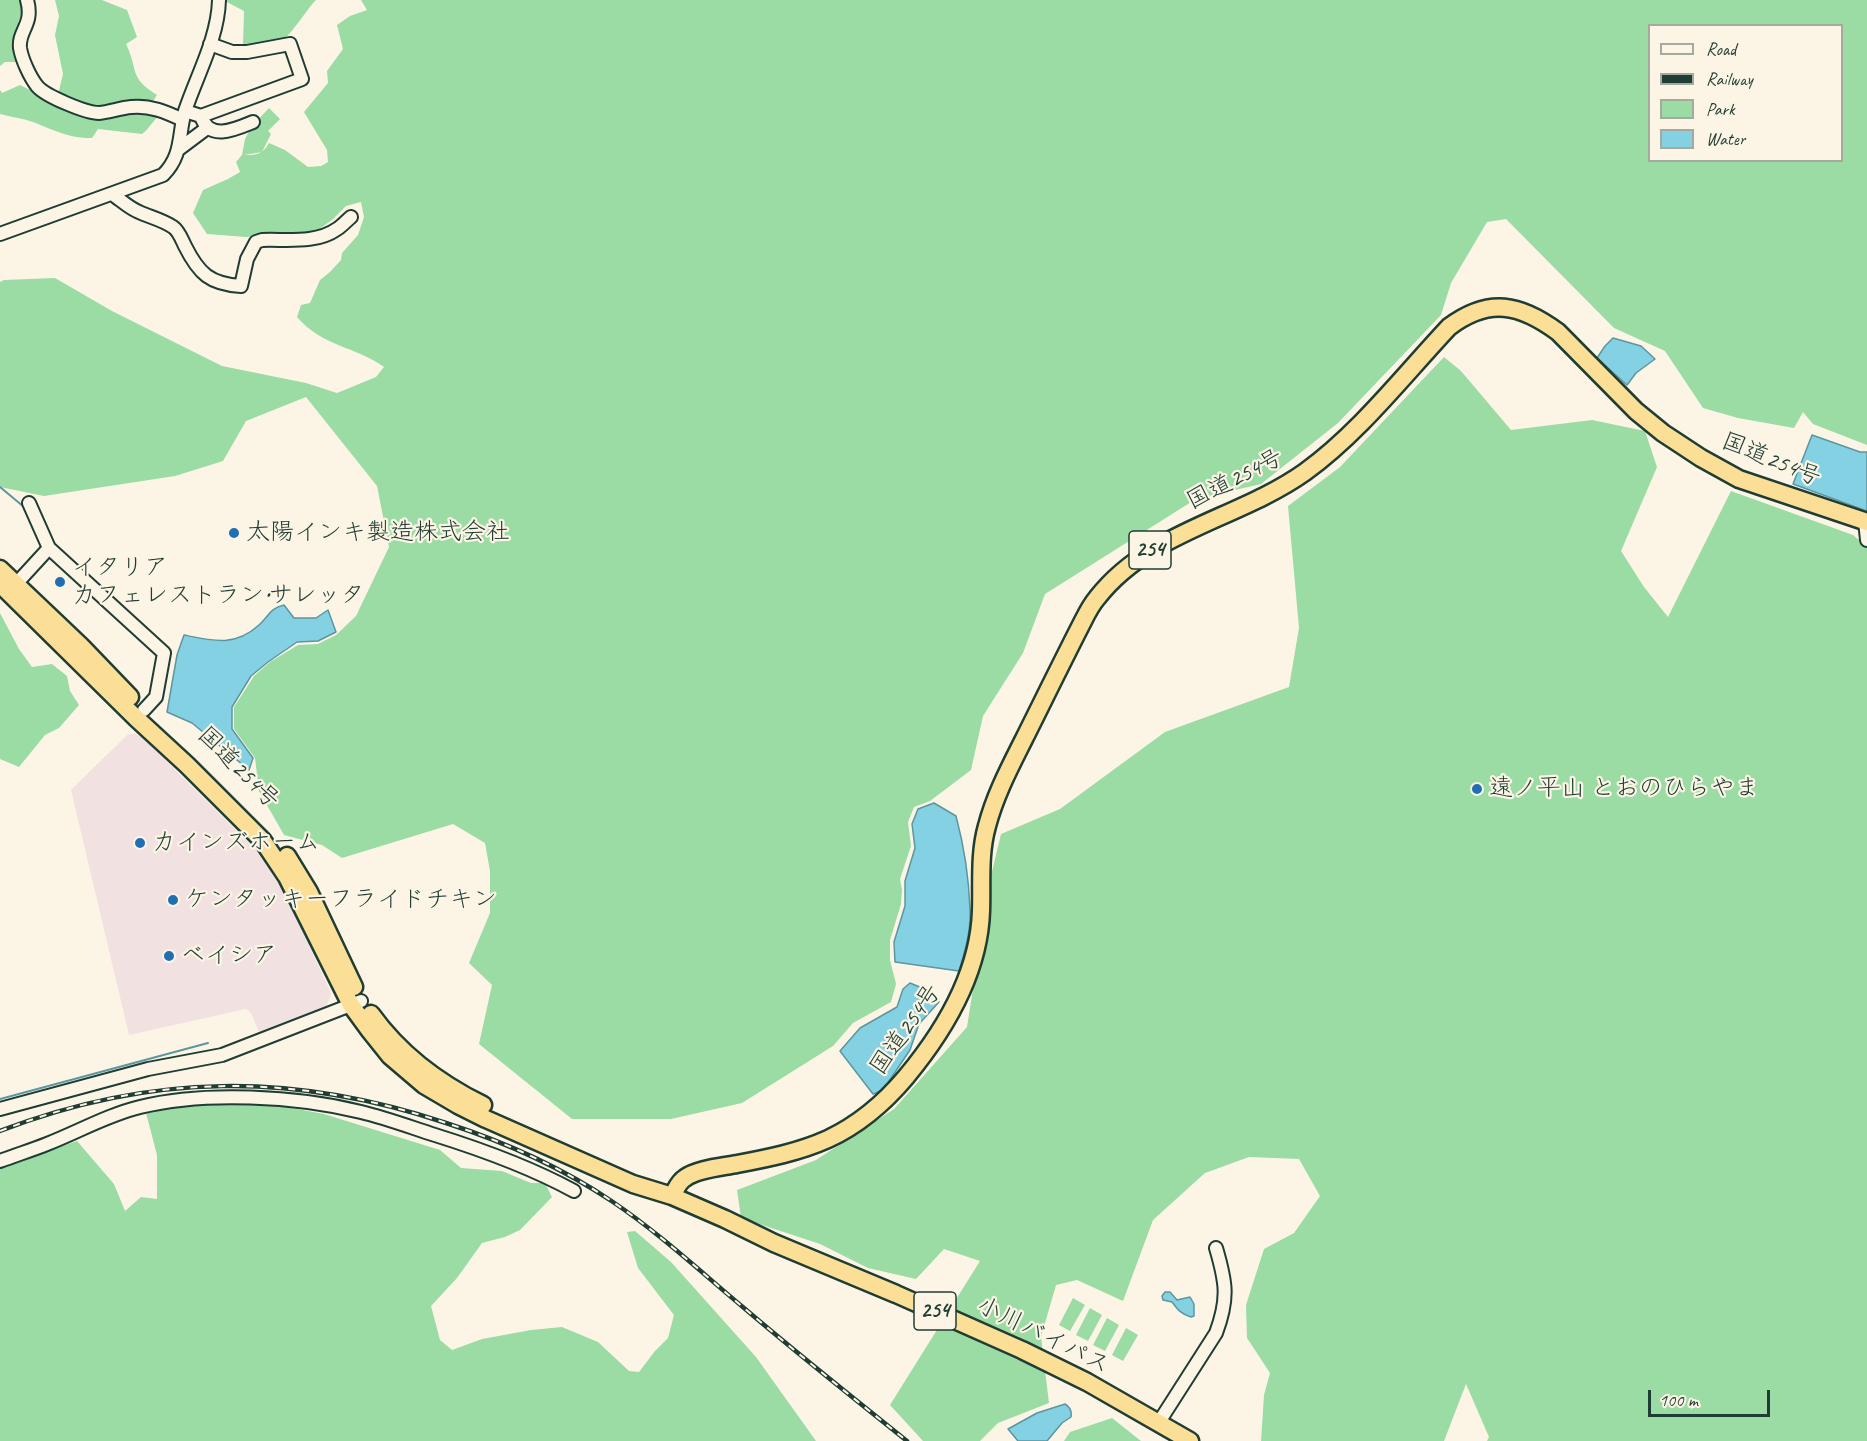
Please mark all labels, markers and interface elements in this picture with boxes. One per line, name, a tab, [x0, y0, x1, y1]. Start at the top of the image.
legend	[1648, 24, 1843, 162]
text: Road	[1706, 38, 1736, 60]
text: Railway	[1706, 68, 1753, 90]
text: Park	[1706, 98, 1735, 120]
text: Water	[1706, 128, 1745, 150]
street label: 国道254号	[1717, 427, 1825, 493]
street label: 国道254号	[1182, 443, 1288, 517]
place label: 太陽インキ製造株式会社	[246, 519, 510, 547]
marker: 太陽インキ製造株式会社	[227, 526, 241, 540]
road number: 254	[1129, 531, 1171, 569]
place label: イタリア カフェレストラン•サレッタ	[72, 554, 364, 610]
marker: イタリア カフェレストラン•サレッタ	[53, 575, 67, 589]
street label: 国道254号	[191, 721, 285, 815]
place label: 遠ノ平山 とおのひらやま	[1489, 775, 1759, 803]
marker: 遠ノ平山 とおのひらやま	[1470, 782, 1484, 796]
place label: カインズホーム	[152, 829, 320, 857]
marker: カインズホーム	[133, 836, 147, 850]
place label: ケンタッキーフライドチキン	[185, 886, 497, 914]
marker: ケンタッキーフライドチキン	[166, 893, 180, 907]
place label: ベイシア	[181, 942, 277, 970]
marker: ベイシア	[162, 949, 176, 963]
street label: 国道254号	[864, 979, 948, 1081]
street label: 小川バイパス	[972, 1291, 1114, 1381]
road number: 254	[914, 1292, 956, 1330]
scale bar	[1651, 1378, 1772, 1416]
text: 100 m	[1659, 1389, 1698, 1411]

